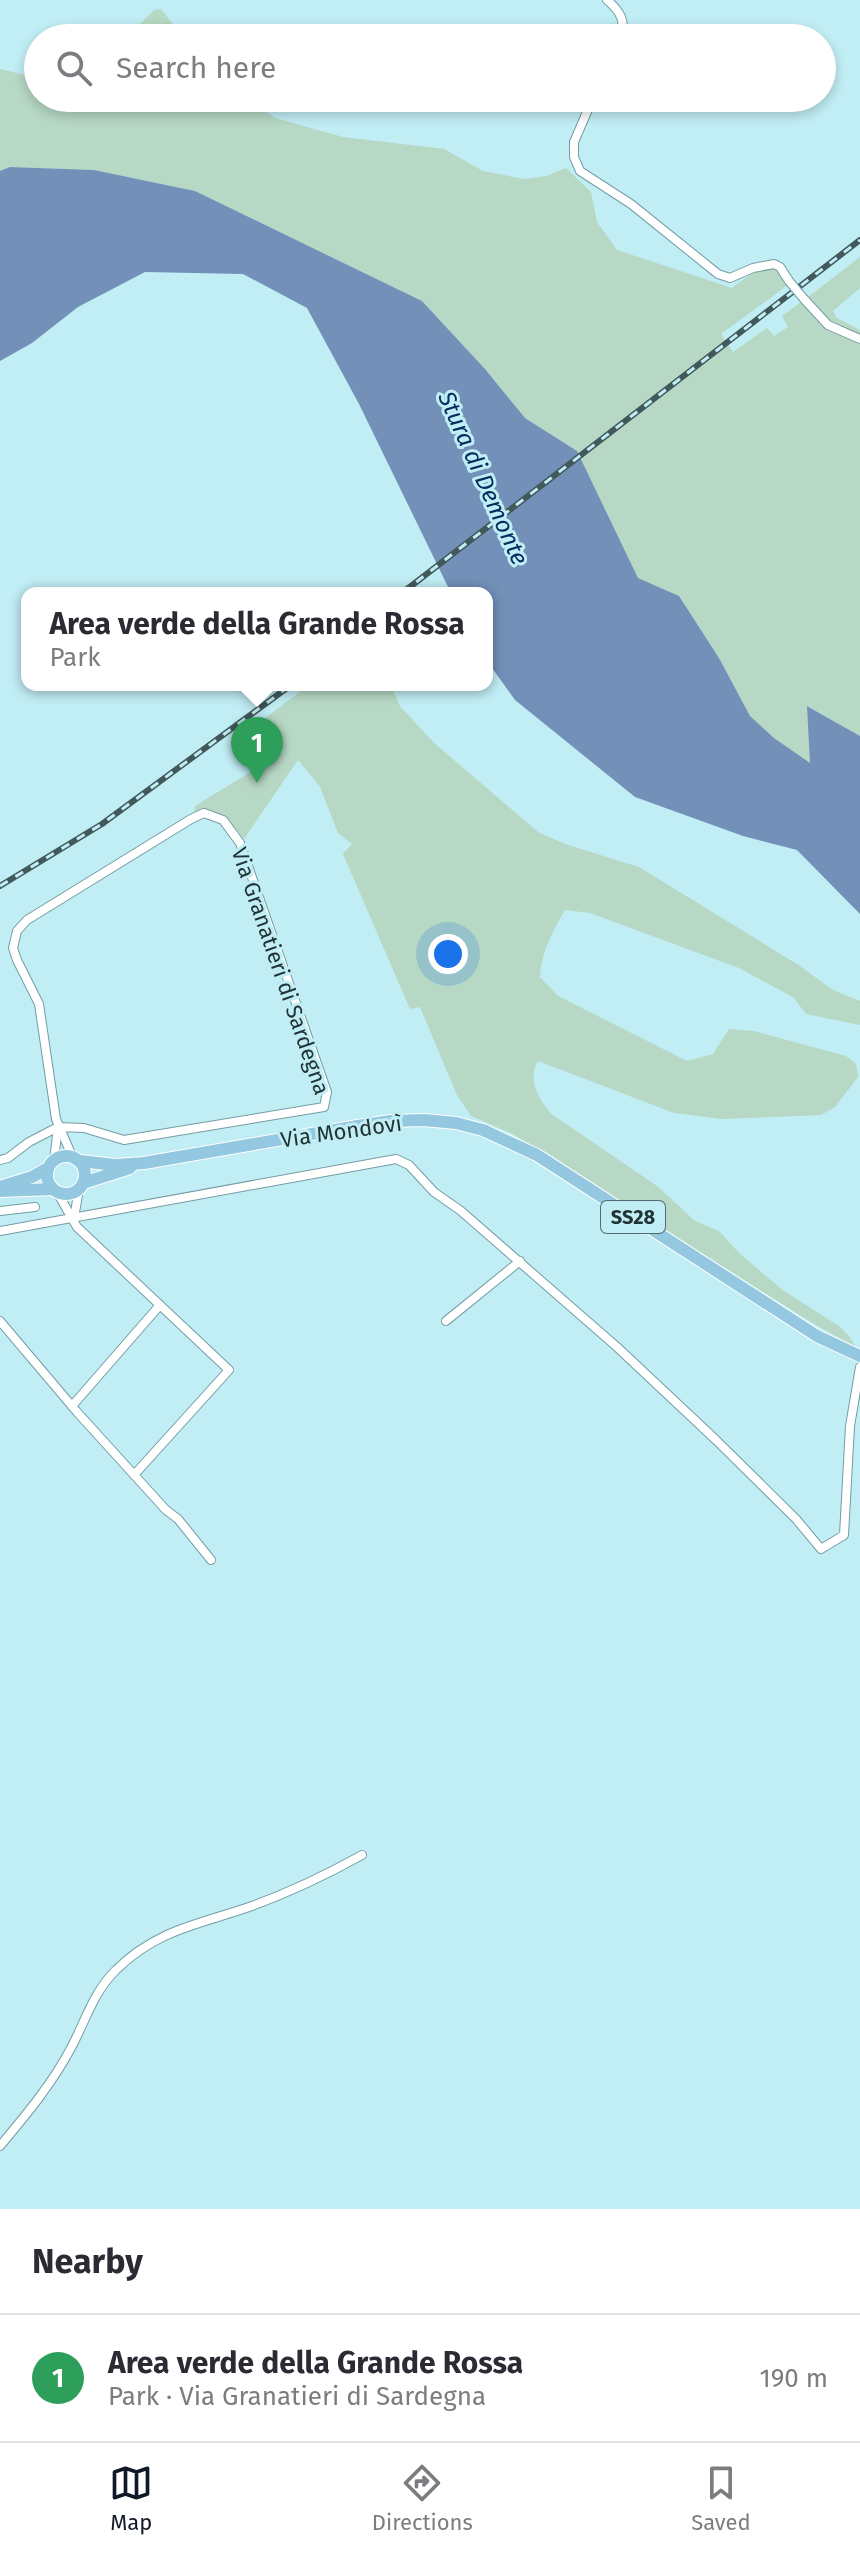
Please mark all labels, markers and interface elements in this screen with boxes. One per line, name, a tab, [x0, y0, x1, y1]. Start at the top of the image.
search box	[24, 24, 836, 112]
icon: search	[52, 46, 96, 90]
text: Search here	[116, 50, 276, 86]
water label: Stura di Demonte	[432, 386, 534, 569]
popup	[21, 587, 493, 691]
text: Area verde della Grande Rossa	[49, 606, 465, 642]
text: Park	[49, 642, 101, 673]
pin: 1	[231, 717, 283, 783]
street label: Via Granatieri di Sardegna	[225, 844, 336, 1098]
your location	[428, 934, 468, 974]
street label: Via Mondovì	[279, 1110, 403, 1153]
road number: SS28	[601, 1201, 665, 1233]
text: Nearby	[32, 2241, 143, 2282]
text: Area verde della Grande Rossa	[108, 2345, 523, 2381]
text: 1	[52, 2363, 64, 2394]
text: 190 m	[759, 2363, 828, 2394]
text: Park · Via Granatieri di Sardegna	[108, 2381, 486, 2412]
tab: Map	[109, 2461, 153, 2536]
tab: Directions	[372, 2461, 473, 2536]
tab: Saved	[691, 2461, 751, 2536]

